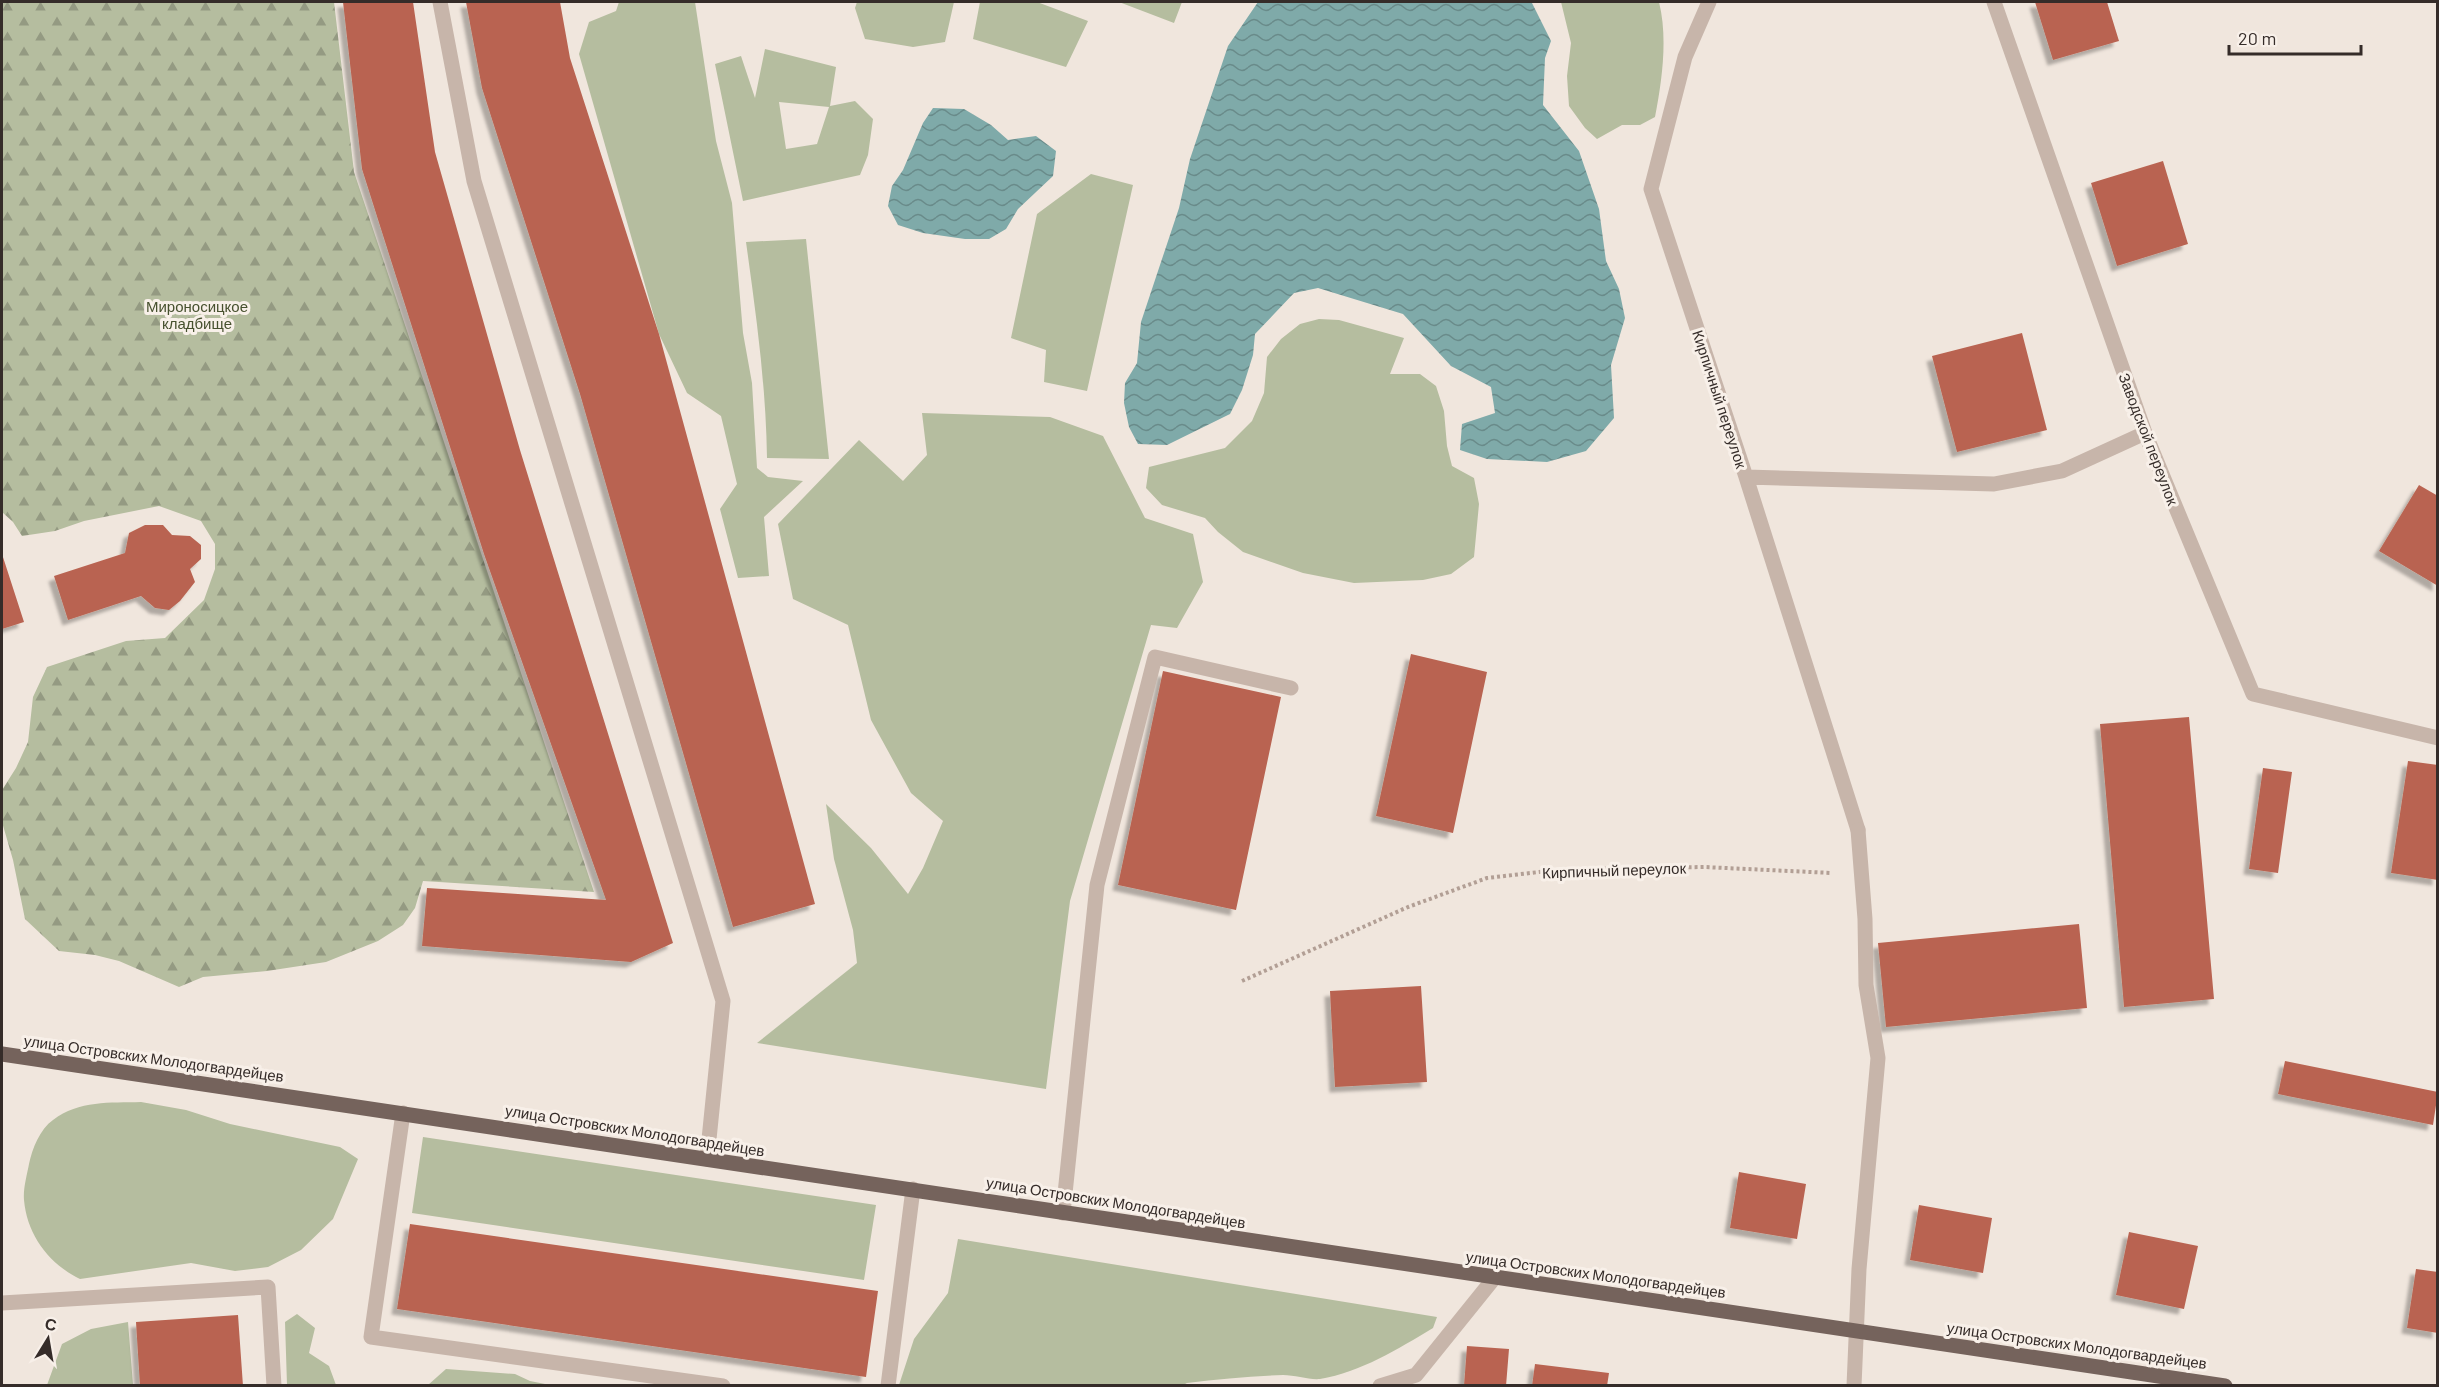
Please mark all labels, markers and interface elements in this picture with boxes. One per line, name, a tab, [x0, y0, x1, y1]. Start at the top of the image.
scale bar	[2229, 18, 2361, 56]
text: 20 m	[2238, 27, 2276, 49]
park label: Мироносицкое кладбище	[146, 297, 248, 332]
street label: Кирпичный переулок	[1689, 328, 1751, 471]
street label: Заводской переулок	[2116, 370, 2183, 508]
street label: Кирпичный переулок	[1542, 858, 1687, 882]
street label: улица Островских Молодогвардейцев	[23, 1031, 285, 1085]
street label: улица Островских Молодогвардейцев	[504, 1101, 766, 1159]
street label: улица Островских Молодогвардейцев	[985, 1173, 1247, 1231]
street label: улица Островских Молодогвардейцев	[1465, 1247, 1727, 1301]
north arrow	[18, 1309, 78, 1369]
text: С	[43, 1313, 59, 1334]
street label: улица Островских Молодогвардейцев	[1946, 1318, 2208, 1372]

